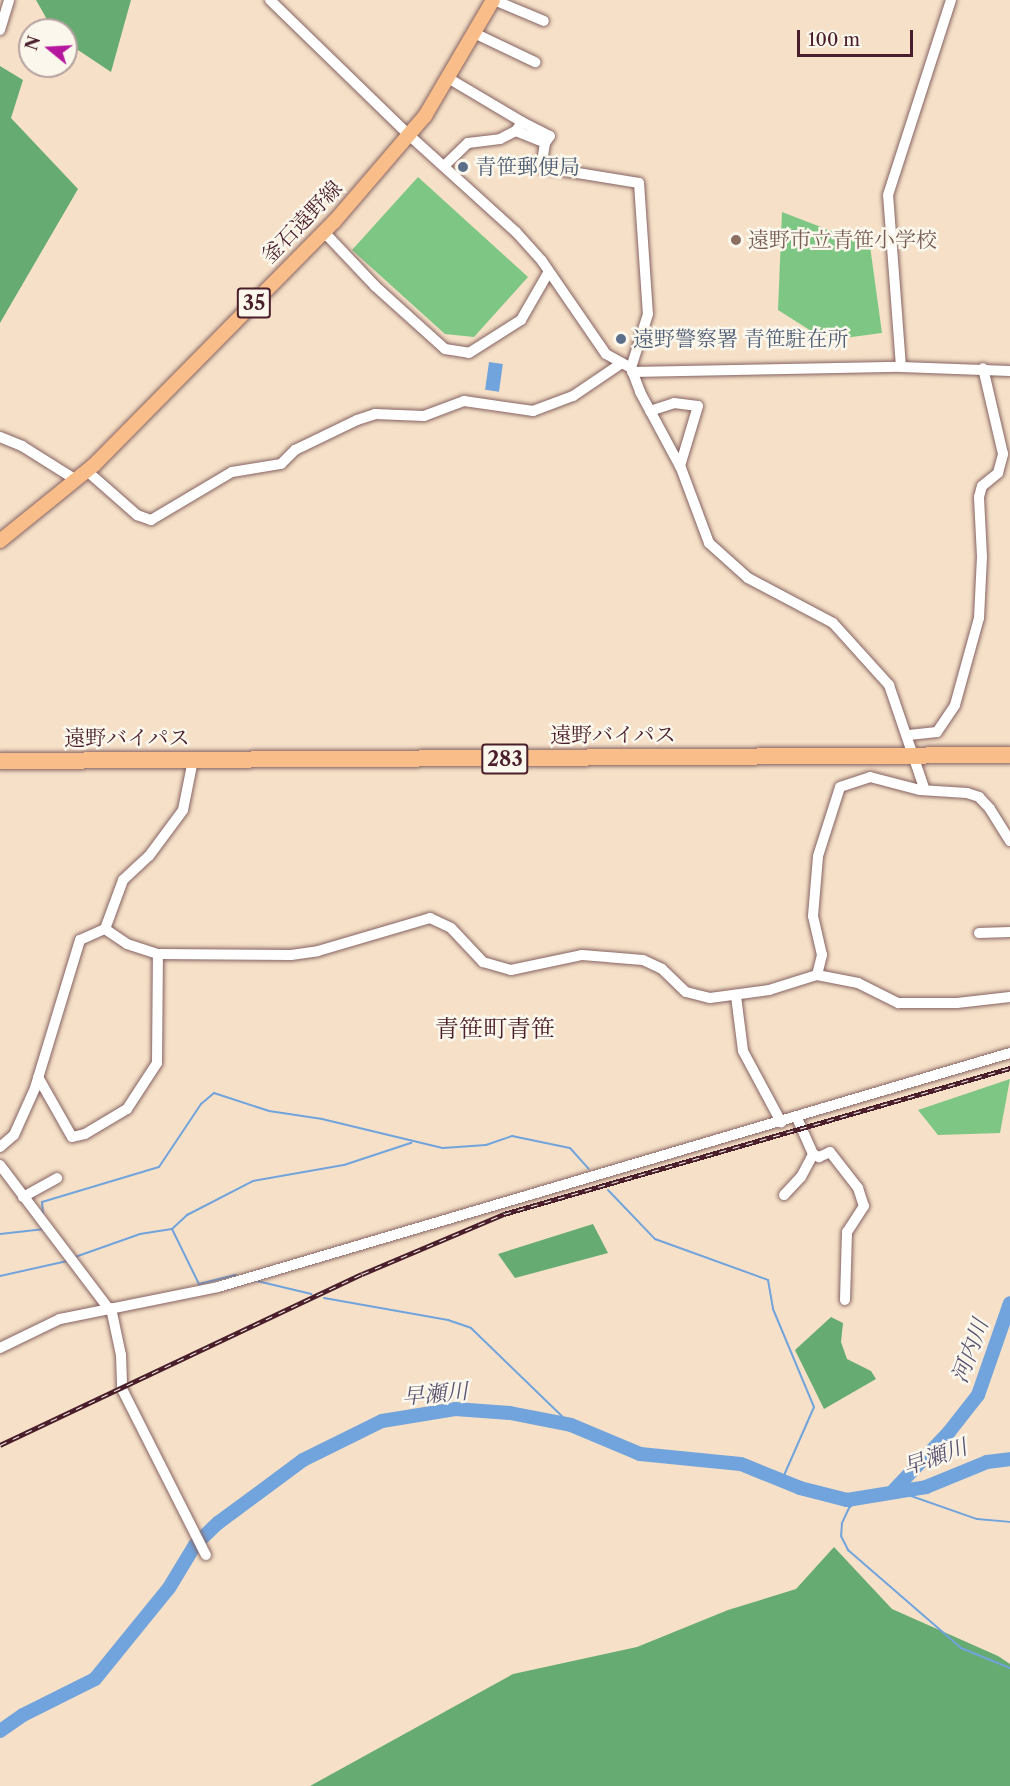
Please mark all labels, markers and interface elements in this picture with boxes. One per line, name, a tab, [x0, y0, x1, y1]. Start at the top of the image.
north arrow	[18, 18, 78, 78]
scale bar	[800, 18, 916, 56]
text: 100 m	[808, 29, 860, 51]
text: N	[21, 33, 44, 53]
place label: 青笹郵便局	[475, 154, 580, 180]
marker: 青笹郵便局	[456, 160, 470, 174]
street label: 釜石遠野線	[256, 175, 348, 269]
place label: 遠野市立青笹小学校	[748, 227, 937, 253]
marker: 遠野市立青笹小学校	[729, 233, 743, 247]
road number: 35	[236, 286, 272, 320]
place label: 遠野警察署 青笹駐在所	[633, 326, 849, 352]
marker: 遠野警察署 青笹駐在所	[614, 332, 628, 346]
street label: 遠野バイパス	[550, 722, 676, 748]
street label: 遠野バイパス	[64, 725, 190, 751]
road number: 283	[481, 742, 529, 776]
district label: 青笹町青笹	[435, 1015, 555, 1043]
water label: 河内川	[946, 1315, 994, 1387]
water label: 早瀬川	[401, 1378, 469, 1410]
water label: 早瀬川	[900, 1434, 970, 1480]

